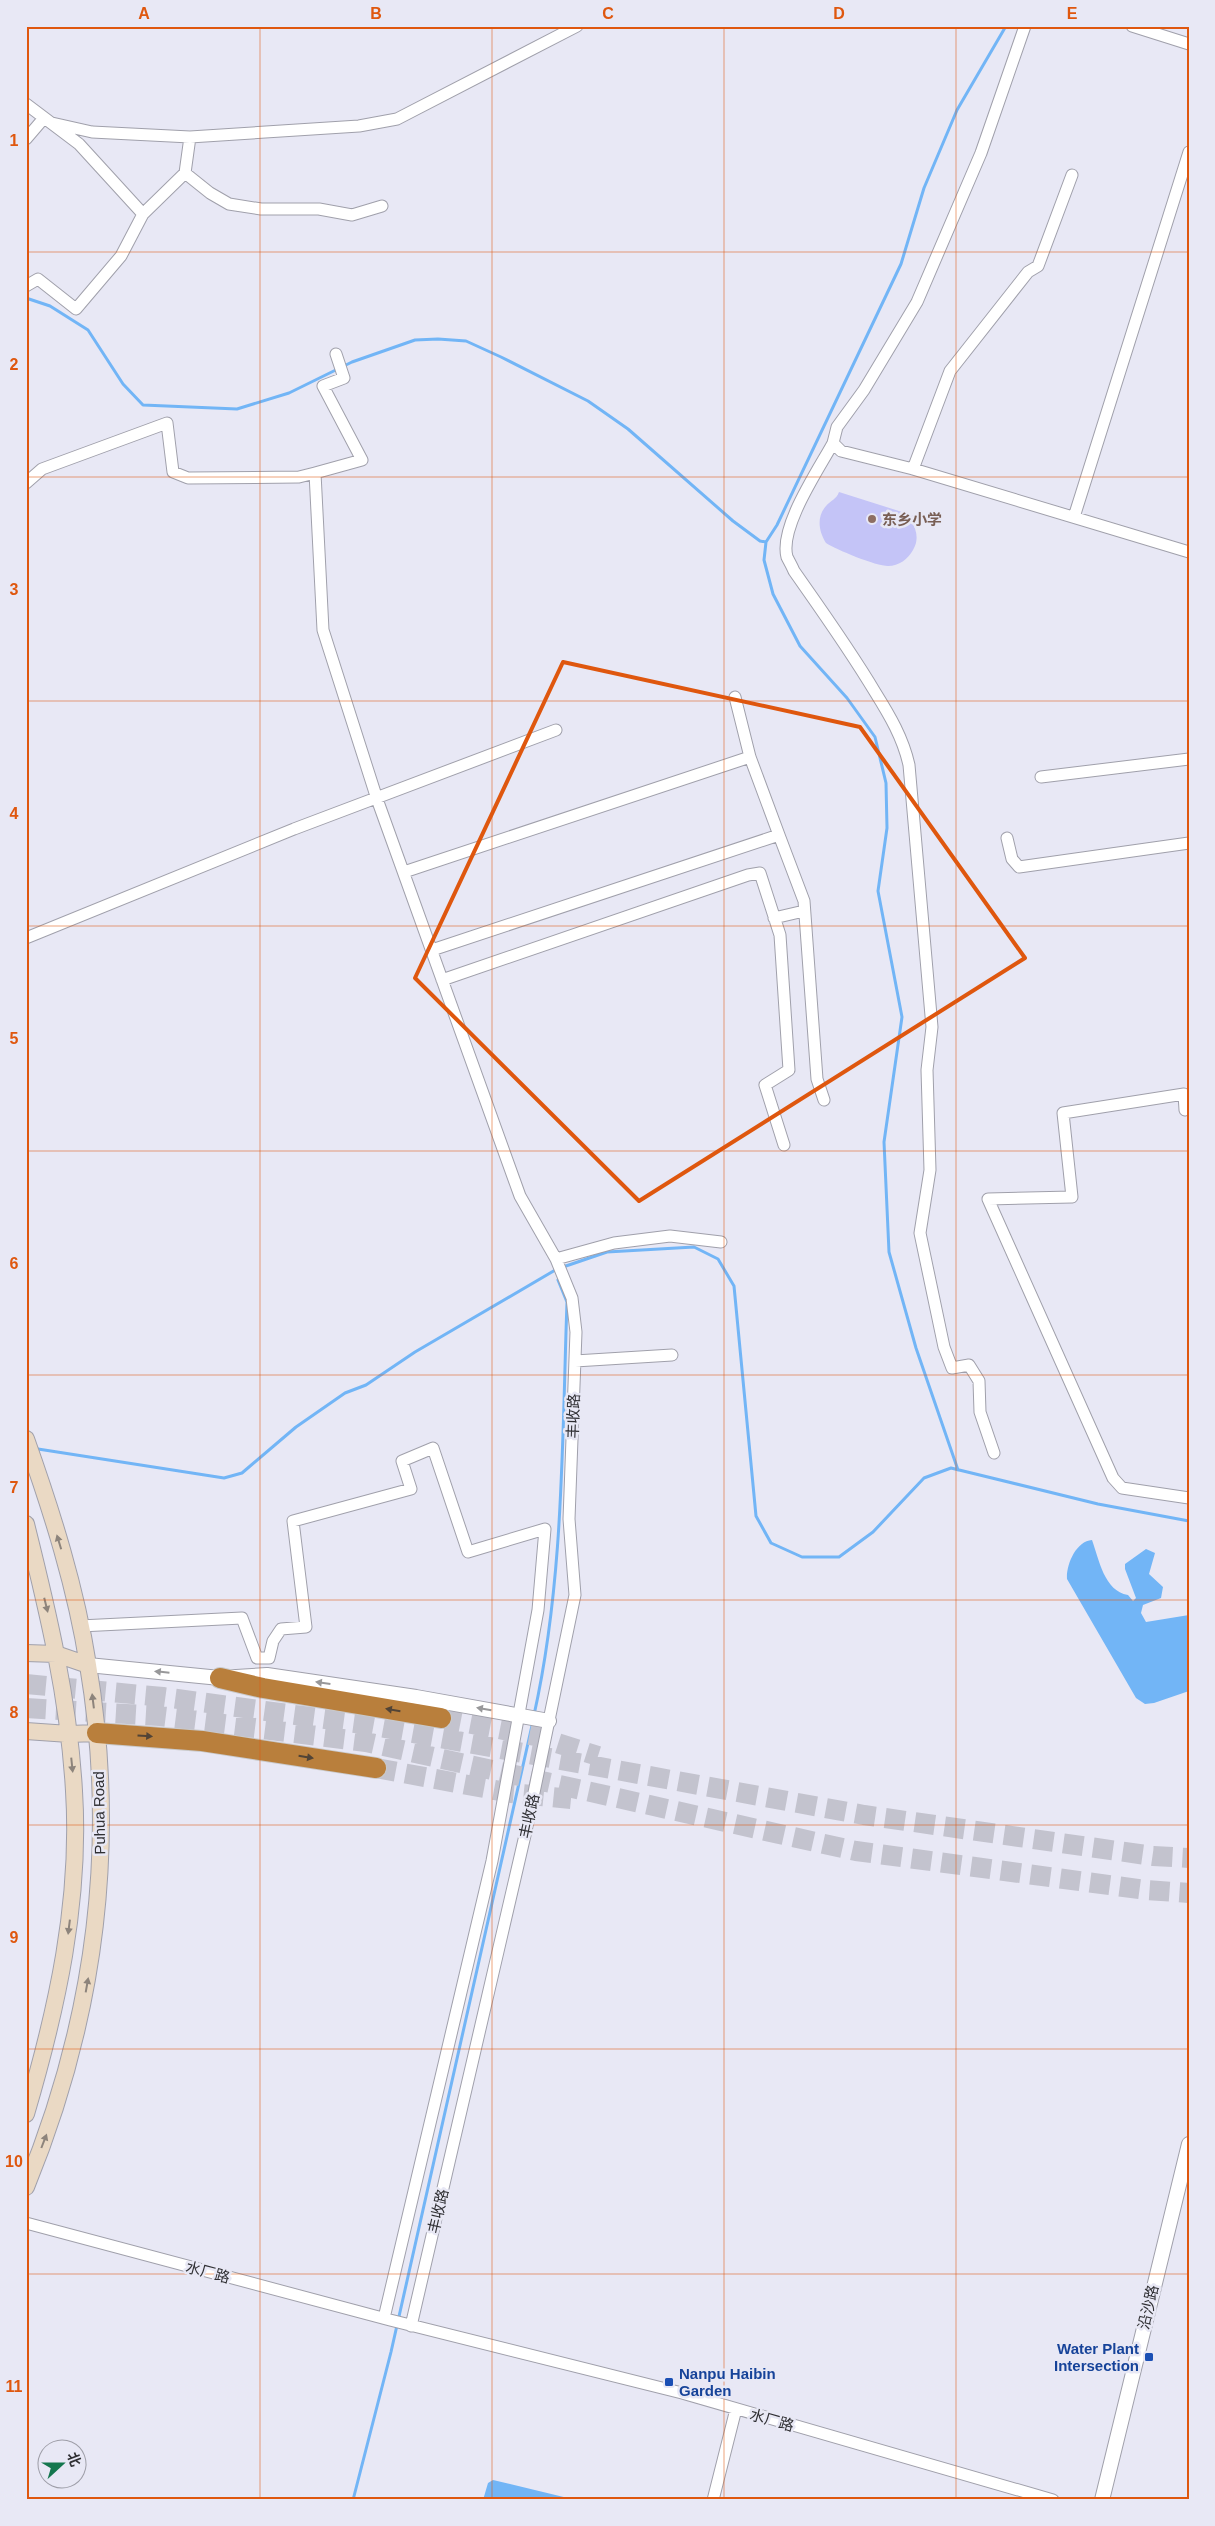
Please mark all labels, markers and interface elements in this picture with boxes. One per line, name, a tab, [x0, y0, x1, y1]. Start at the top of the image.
text: A	[138, 5, 150, 22]
text: B	[370, 5, 382, 22]
text: C	[602, 5, 614, 22]
text: D	[833, 5, 845, 22]
text: E	[1067, 5, 1078, 22]
text: 1	[10, 132, 19, 149]
text: 2	[10, 356, 19, 373]
place label: 东乡小学	[882, 511, 942, 528]
marker: 东乡小学	[866, 513, 878, 525]
text: 3	[10, 581, 19, 598]
text: 4	[10, 805, 19, 822]
text: 5	[10, 1030, 19, 1047]
text: 6	[10, 1255, 19, 1272]
street label: 丰收路	[564, 1393, 582, 1439]
text: 7	[10, 1479, 19, 1496]
one-way arrow	[55, 1534, 63, 1549]
one-way arrow	[42, 1598, 50, 1613]
one-way arrow	[154, 1668, 170, 1676]
one-way arrow	[315, 1679, 331, 1687]
one-way arrow	[89, 1693, 97, 1709]
text: 8	[10, 1704, 19, 1721]
one-way arrow	[385, 1705, 401, 1713]
one-way arrow	[476, 1705, 491, 1713]
one-way arrow	[138, 1733, 154, 1741]
one-way arrow	[299, 1754, 315, 1762]
one-way arrow	[68, 1758, 76, 1774]
street label: Puhua Road	[90, 1771, 108, 1855]
street label: 丰收路	[516, 1792, 542, 1840]
one-way arrow	[65, 1920, 73, 1936]
text: 9	[10, 1929, 19, 1946]
one-way arrow	[83, 1976, 91, 1992]
one-way arrow	[40, 2134, 48, 2148]
text: 10	[5, 2153, 23, 2170]
street label: 丰收路	[425, 2187, 451, 2235]
street label: 水厂路	[184, 2258, 232, 2286]
street label: 沿沙路	[1135, 2283, 1161, 2331]
place label: Water Plant Intersection	[1054, 2340, 1139, 2374]
marker: Water Plant Intersection	[1143, 2351, 1155, 2363]
place label: Nanpu Haibin Garden	[679, 2365, 776, 2399]
marker: Nanpu Haibin Garden	[663, 2376, 675, 2388]
text: 11	[6, 2378, 23, 2395]
street label: 水厂路	[748, 2406, 796, 2434]
north arrow	[38, 2438, 88, 2488]
text: 北	[64, 2450, 84, 2469]

